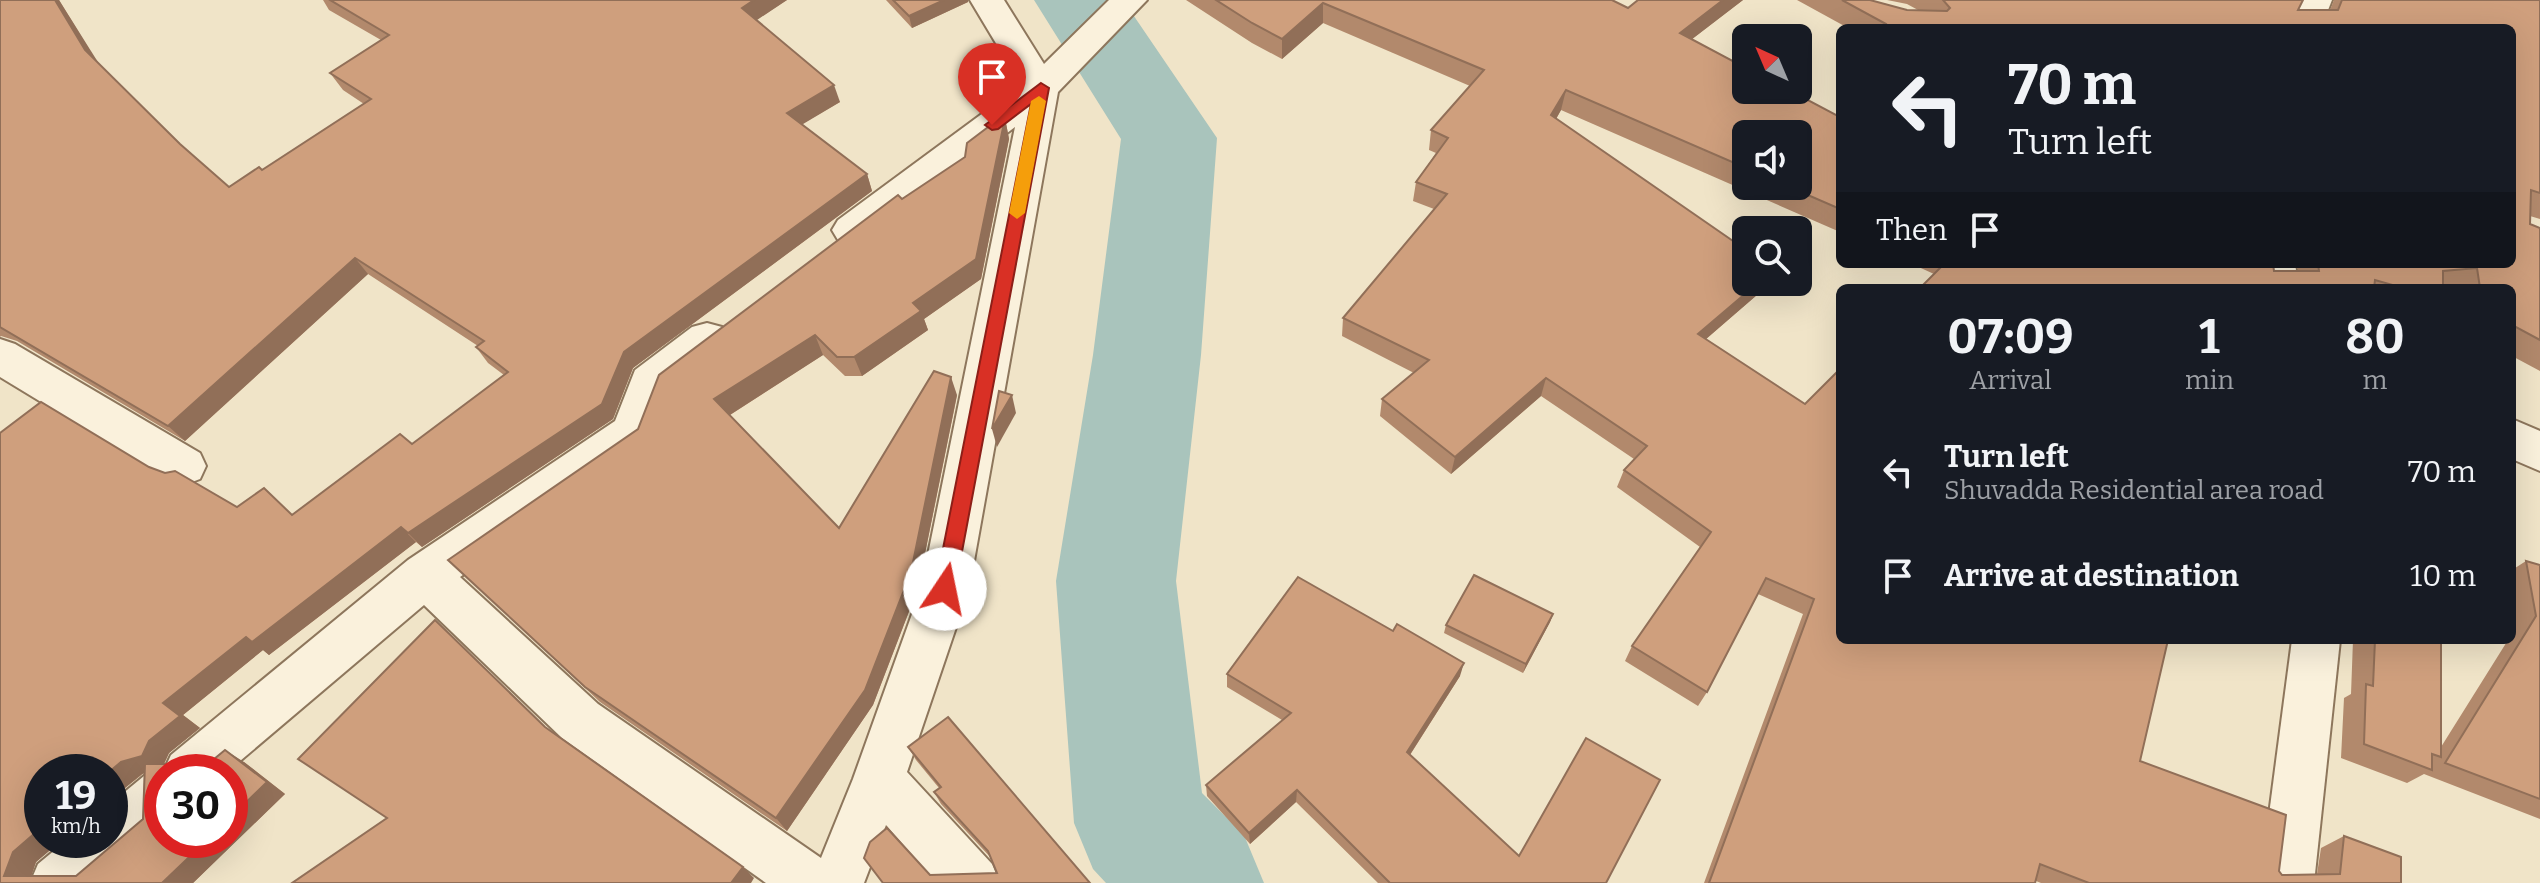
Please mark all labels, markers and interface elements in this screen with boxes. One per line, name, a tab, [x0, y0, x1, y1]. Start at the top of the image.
north arrow	[1732, 24, 1812, 104]
map controls	[1732, 24, 1812, 296]
pin	[958, 43, 1026, 125]
text: 70 m	[2008, 52, 2136, 119]
icon: arrive	[970, 55, 1014, 99]
icon: left	[1876, 56, 1980, 160]
button: sound	[1732, 120, 1812, 200]
text: Turn left	[2008, 120, 2152, 164]
icon: arrive	[1963, 208, 2007, 252]
text: Then	[1876, 212, 1947, 248]
button: search	[1732, 216, 1812, 296]
text: 07:09	[1947, 308, 2074, 366]
text: 1	[2199, 308, 2220, 366]
text: 80	[2345, 308, 2405, 366]
text: Arrival	[1969, 365, 2052, 396]
text: min	[2185, 365, 2234, 396]
text: m	[2363, 365, 2387, 396]
text: Turn left	[1944, 439, 2069, 475]
icon: left	[1876, 450, 1920, 494]
text: 70 m	[2408, 454, 2476, 490]
text: Shuvadda Residential area road	[1944, 475, 2324, 506]
position arrow	[903, 547, 987, 631]
icon: arrive	[1876, 554, 1920, 598]
text: Arrive at destination	[1944, 558, 2239, 594]
text: 10 m	[2410, 558, 2476, 594]
speed limit sign: 30	[144, 754, 248, 858]
text: 19	[56, 772, 96, 820]
text: km/h	[51, 814, 101, 838]

